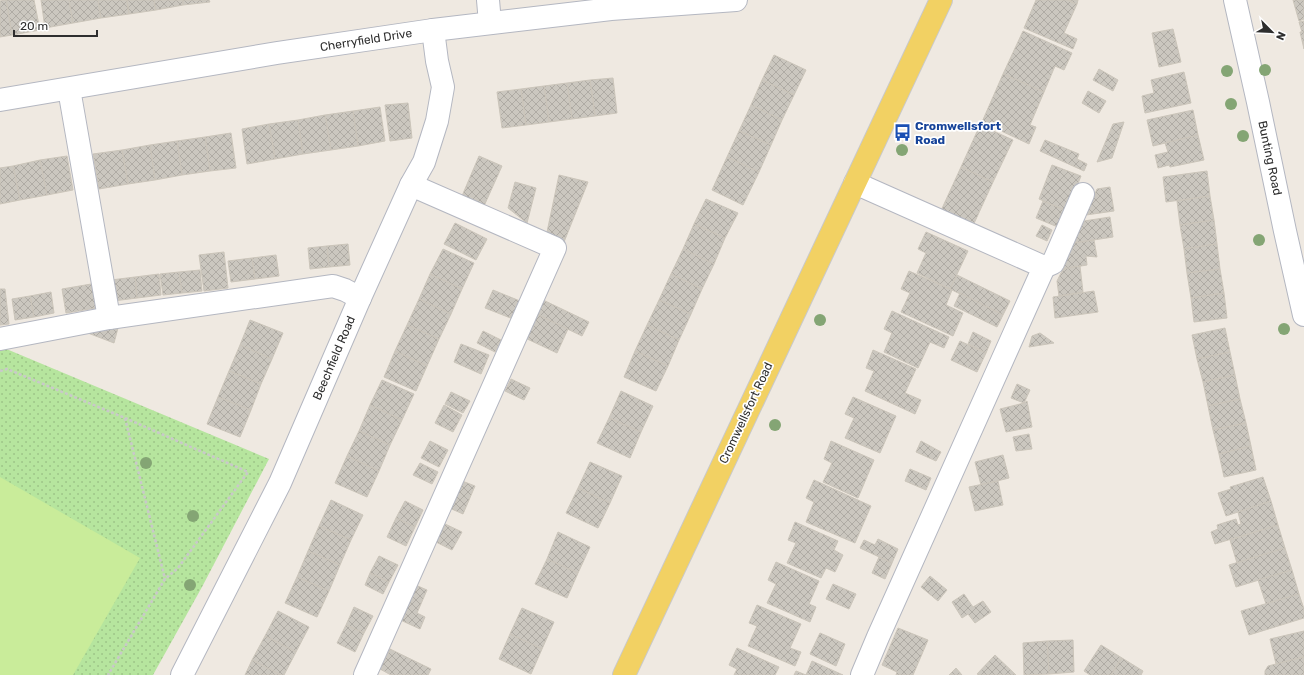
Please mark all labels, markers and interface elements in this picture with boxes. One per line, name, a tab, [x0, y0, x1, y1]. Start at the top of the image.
scale bar	[14, 12, 97, 38]
north arrow	[1252, 12, 1292, 52]
text: 20 m	[20, 19, 48, 33]
street label: Cherryfield Drive	[319, 26, 413, 54]
text: N	[1273, 30, 1288, 42]
place label: Cromwellsfort Road	[915, 119, 1002, 147]
street label: Bunting Road	[1255, 119, 1285, 197]
bus stop icon: Cromwellsfort Road	[892, 123, 912, 143]
street label: Beechfield Road	[310, 314, 358, 402]
street label: Cromwellsfort Road	[716, 360, 776, 466]

